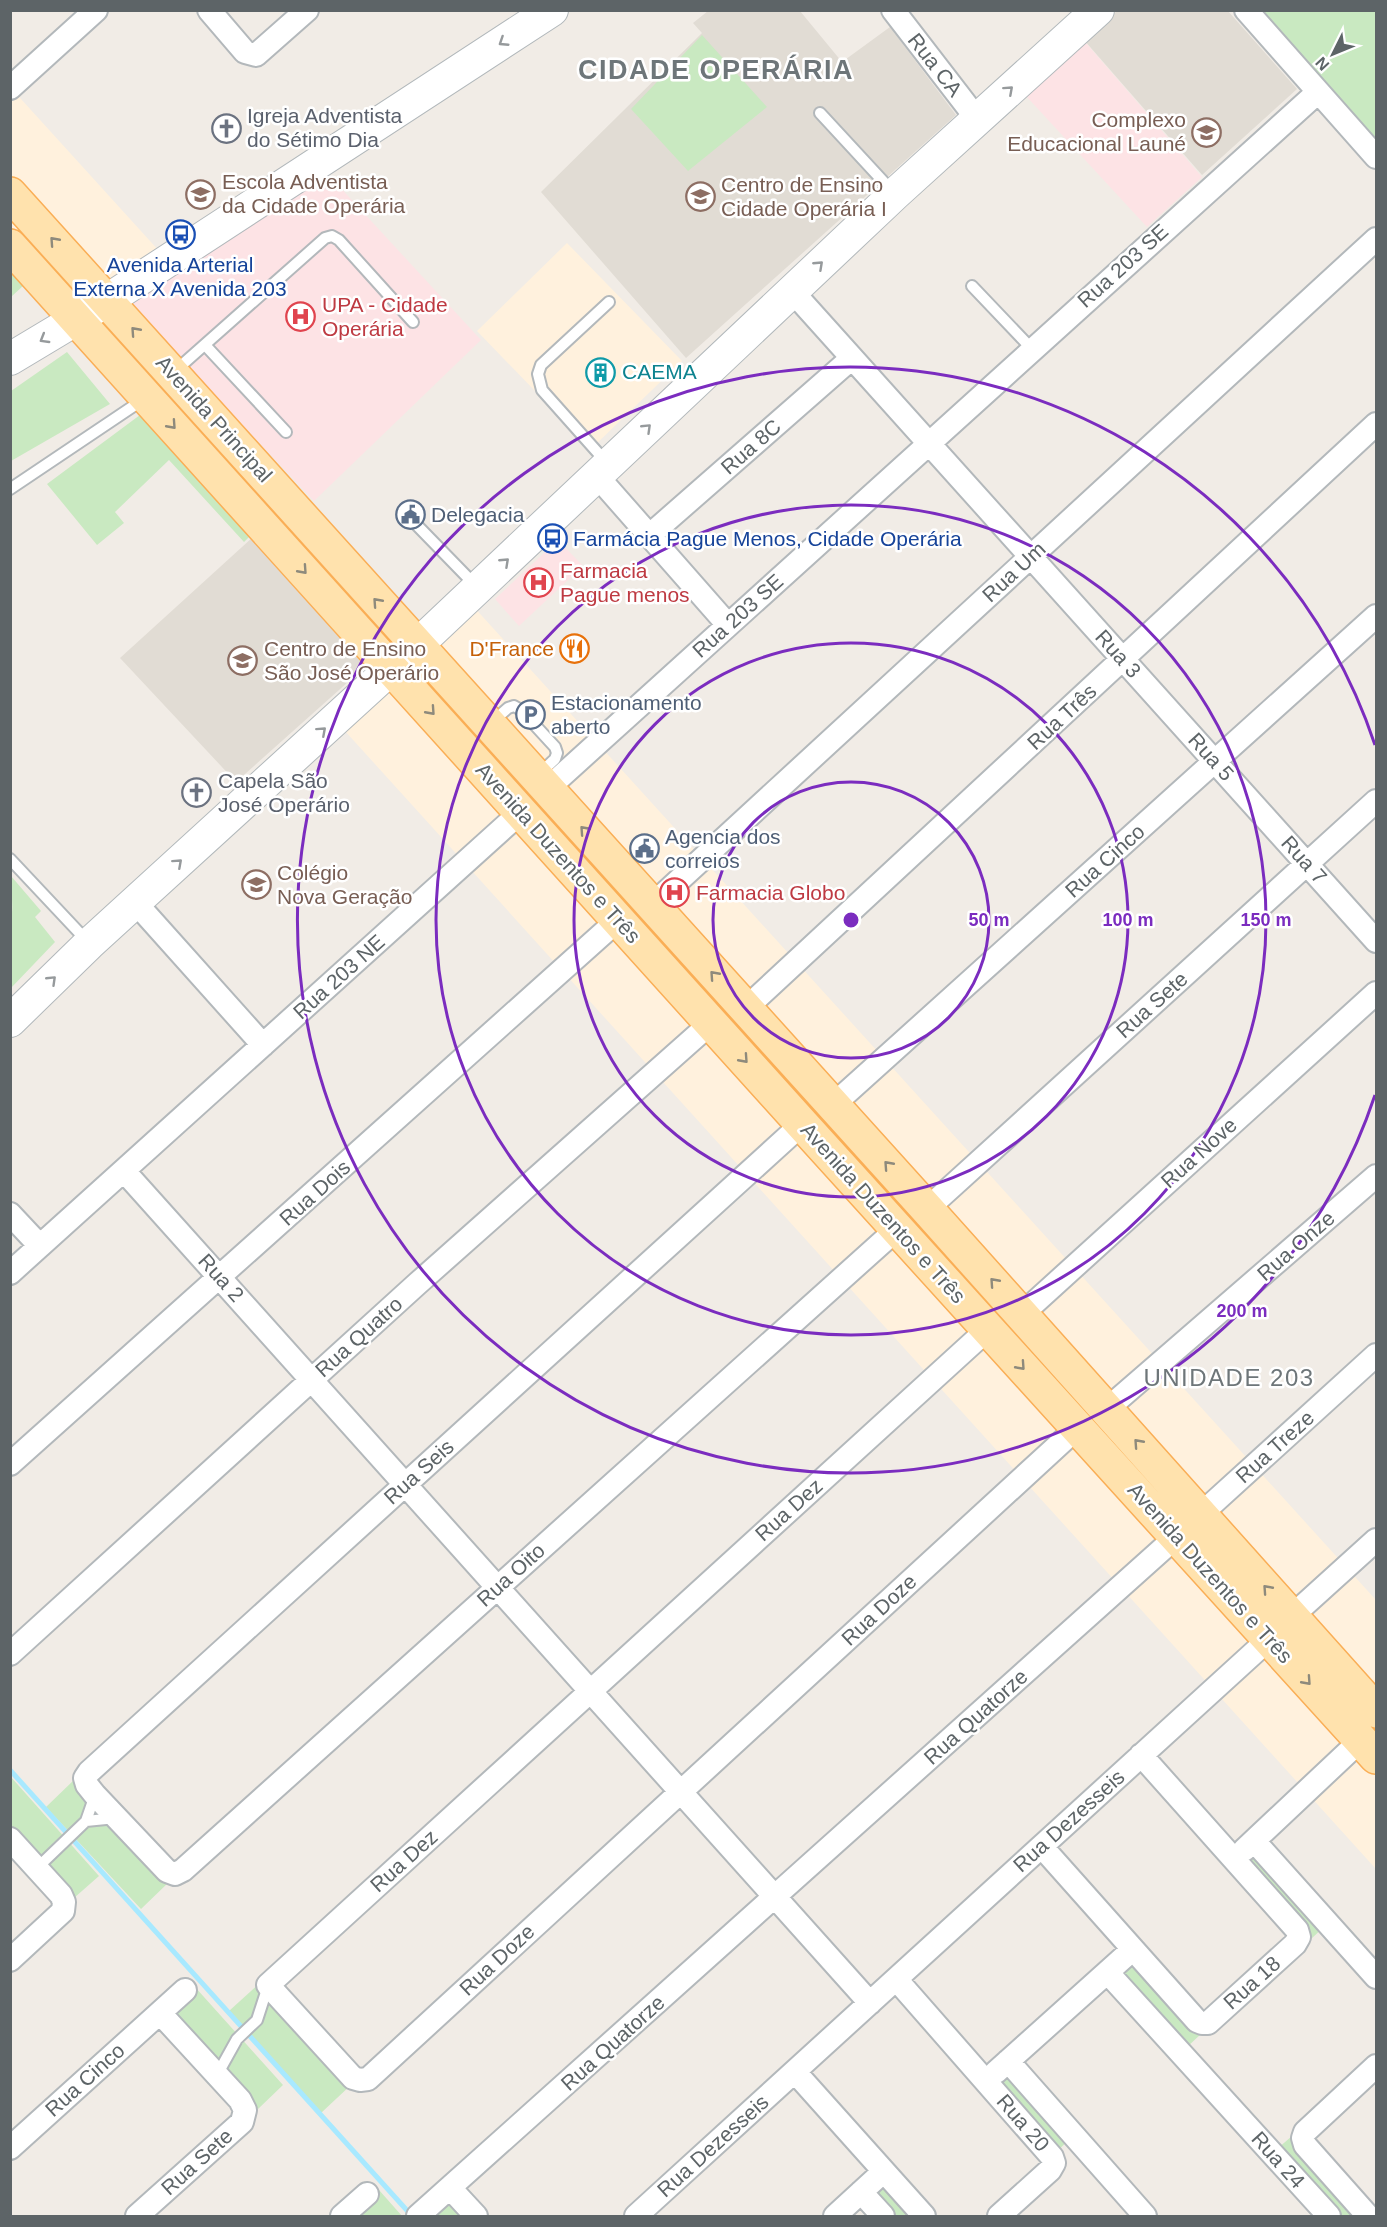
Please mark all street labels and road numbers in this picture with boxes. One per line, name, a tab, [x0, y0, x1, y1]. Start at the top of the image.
street label: Rua CA	[904, 29, 967, 101]
street label: Rua 203 SE	[1073, 219, 1172, 312]
street label: Avenida Principal	[152, 351, 277, 487]
street label: Rua 8C	[716, 415, 785, 479]
street label: Rua Um	[978, 537, 1050, 606]
street label: Rua 203 SE	[688, 569, 787, 662]
street label: Rua 3	[1091, 625, 1146, 682]
street label: Rua Três	[1023, 679, 1101, 754]
street label: Rua 5	[1184, 728, 1239, 785]
street label: Avenida Duzentos e Três	[471, 758, 645, 947]
street label: Rua Cinco	[1061, 819, 1149, 902]
street label: Rua 7	[1277, 831, 1332, 888]
street label: Rua 203 NE	[288, 930, 389, 1023]
street label: Rua Sete	[1111, 967, 1192, 1042]
street label: Rua Nove	[1156, 1113, 1241, 1192]
street label: Avenida Duzentos e Três	[796, 1118, 970, 1307]
street label: Rua Dois	[275, 1155, 354, 1230]
street label: Rua Onze	[1252, 1206, 1339, 1285]
street label: Rua 2	[194, 1249, 249, 1306]
street label: Rua Quatro	[311, 1292, 407, 1381]
street label: Rua Treze	[1231, 1406, 1318, 1488]
street label: Rua Seis	[379, 1435, 458, 1509]
street label: Rua Dez	[751, 1474, 827, 1546]
street label: Avenida Duzentos e Três	[1123, 1478, 1297, 1667]
street label: Rua Oito	[472, 1538, 549, 1611]
street label: Rua Doze	[837, 1569, 921, 1650]
street label: Rua Quatorze	[919, 1664, 1032, 1769]
street label: Rua Dezesseis	[1008, 1765, 1129, 1876]
street label: Rua Dez	[366, 1825, 442, 1897]
street label: Rua Doze	[455, 1919, 539, 2000]
street label: Rua 18	[1219, 1951, 1285, 2014]
street label: Rua Quatorze	[556, 1990, 669, 2095]
street label: Rua Cinco	[41, 2038, 129, 2121]
street label: Rua Dezesseis	[652, 2090, 773, 2201]
street label: Rua 20	[992, 2090, 1054, 2156]
street label: Rua Sete	[156, 2124, 237, 2199]
street label: Rua 24	[1247, 2127, 1310, 2193]

